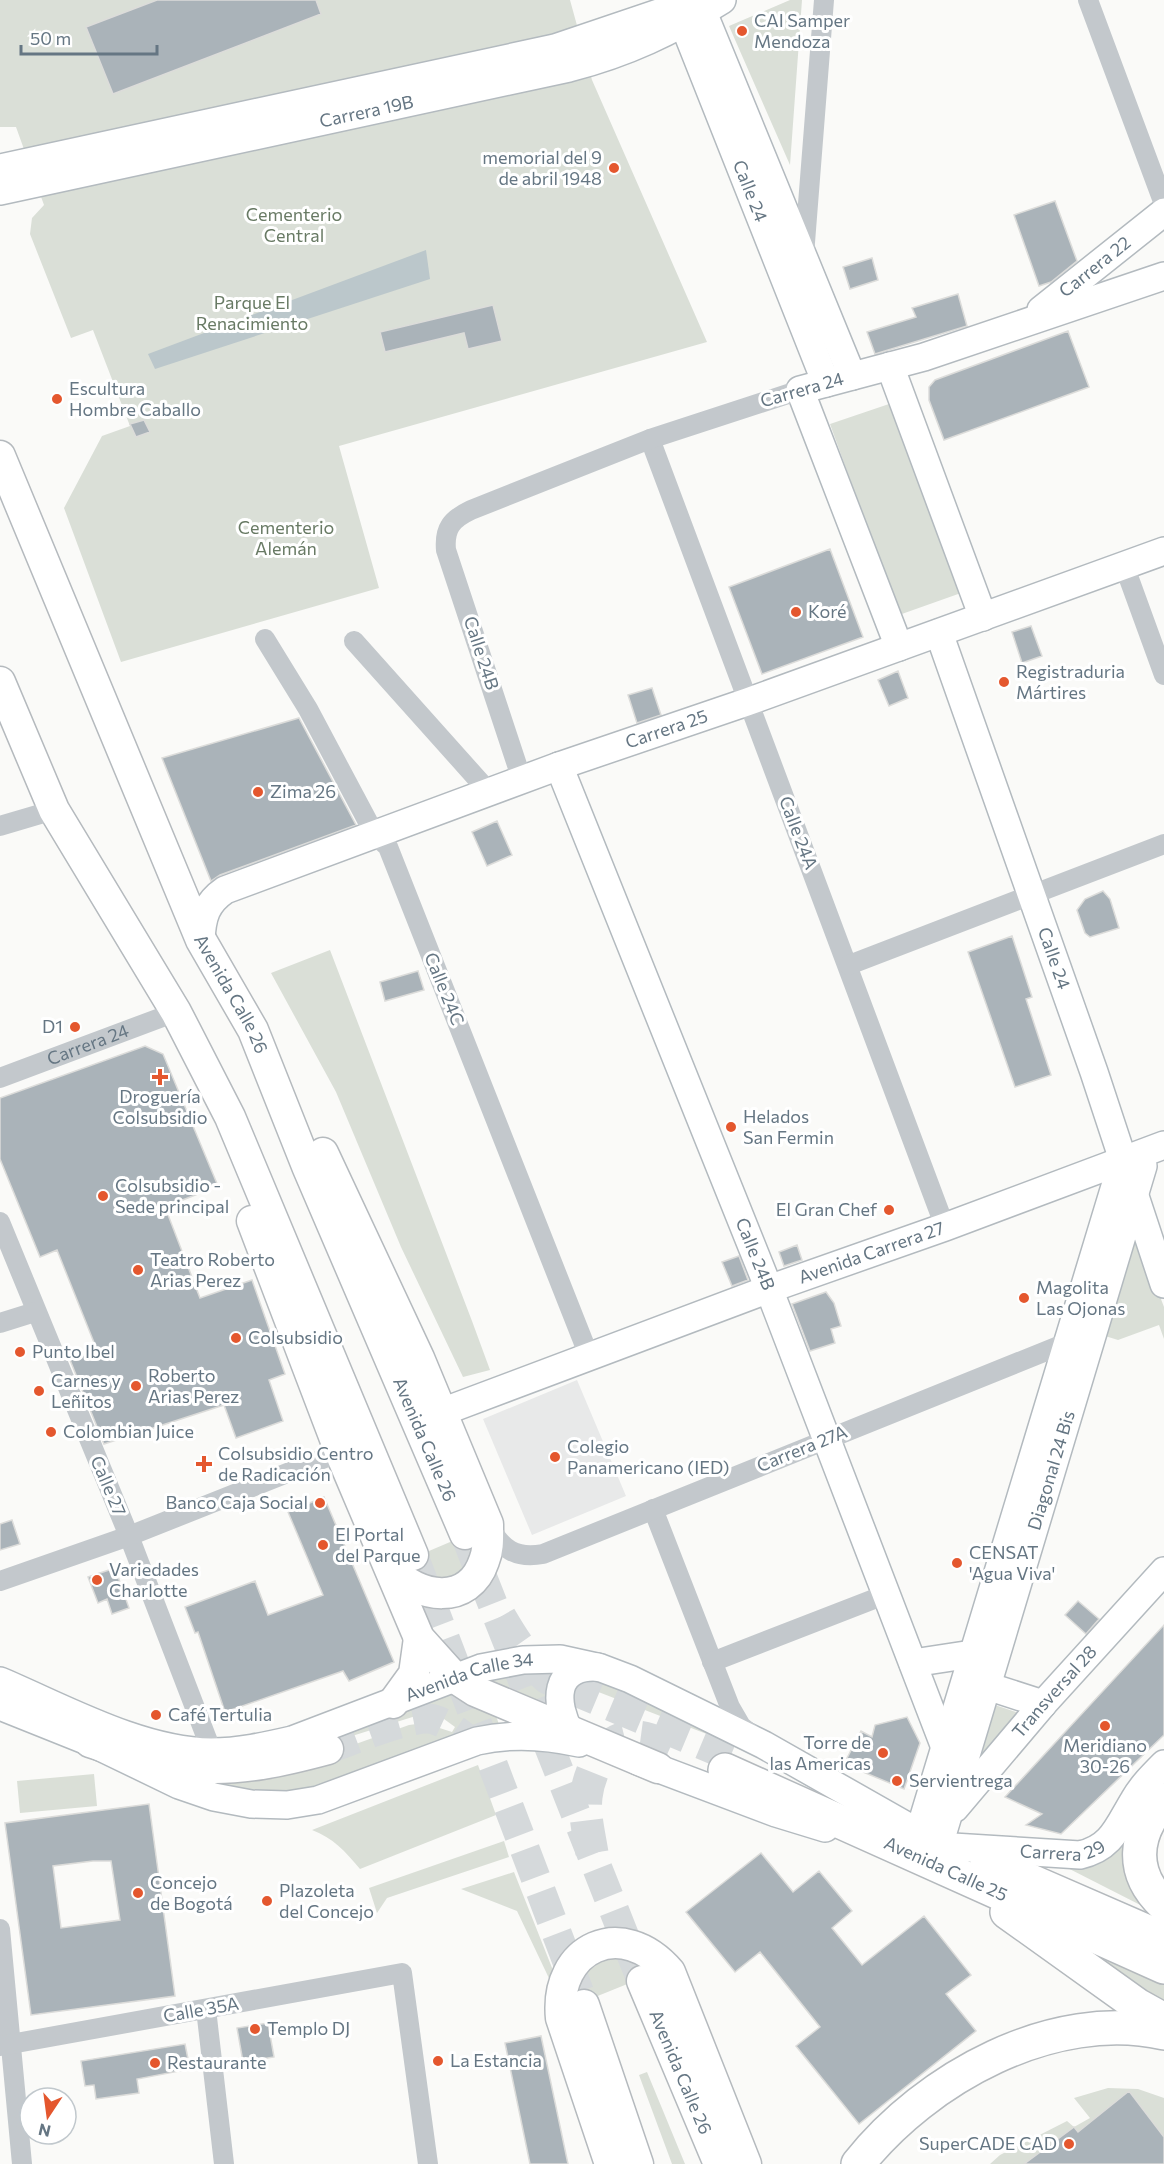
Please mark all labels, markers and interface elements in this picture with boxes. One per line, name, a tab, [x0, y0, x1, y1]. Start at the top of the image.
place label: CAI Samper Mendoza	[754, 9, 850, 52]
scale bar	[21, 18, 158, 56]
marker: CAI Samper Mendoza	[735, 24, 749, 38]
text: 50 m	[30, 27, 71, 49]
street label: Carrera 19B	[317, 90, 415, 132]
place label: memorial del 9 de abril 1948	[482, 146, 602, 189]
street label: Calle 24	[729, 157, 773, 225]
marker: memorial del 9 de abril 1948	[607, 161, 621, 175]
park label: Cementerio Central	[246, 203, 342, 246]
street label: Carrera 22	[1054, 231, 1135, 301]
park label: Parque El Renacimiento	[196, 291, 308, 334]
street label: Carrera 24	[758, 367, 846, 411]
place label: Escultura Hombre Caballo	[69, 377, 201, 420]
marker: Escultura Hombre Caballo	[50, 392, 64, 406]
park label: Cementerio Alemán	[238, 516, 334, 559]
place label: Koré	[808, 600, 847, 622]
marker: Koré	[789, 605, 803, 619]
street label: Calle 24B	[460, 613, 504, 692]
place label: Registraduria Mártires	[1016, 660, 1125, 703]
marker: Registraduria Mártires	[997, 675, 1011, 689]
street label: Carrera 25	[622, 704, 710, 753]
place label: Zima 26	[270, 780, 336, 802]
marker: Zima 26	[251, 785, 265, 799]
street label: Calle 24A	[775, 793, 823, 872]
street label: Calle 24	[1034, 924, 1076, 992]
street label: Avenida Calle 26	[190, 930, 273, 1057]
street label: Calle 24C	[420, 949, 469, 1028]
place label: D1	[42, 1015, 63, 1037]
street label: Carrera 24	[44, 1019, 132, 1069]
marker: D1	[68, 1020, 82, 1034]
marker: Droguería Colsubsidio	[153, 1070, 167, 1084]
place label: Droguería Colsubsidio	[113, 1085, 207, 1128]
place label: Helados San Fermin	[743, 1105, 834, 1148]
marker: Helados San Fermin	[724, 1120, 738, 1134]
place label: Colsubsidio - Sede principal	[115, 1174, 229, 1217]
marker: Colsubsidio - Sede principal	[96, 1189, 110, 1203]
place label: El Gran Chef	[776, 1198, 878, 1220]
marker: El Gran Chef	[882, 1203, 896, 1217]
street label: Calle 24B	[732, 1214, 780, 1293]
street label: Avenida Carrera 27	[795, 1216, 947, 1288]
place label: Teatro Roberto Arias Perez	[150, 1248, 275, 1291]
marker: Teatro Roberto Arias Perez	[131, 1263, 145, 1277]
place label: Magolita Las Ojonas	[1036, 1276, 1125, 1319]
marker: Magolita Las Ojonas	[1017, 1291, 1031, 1305]
place label: Colsubsidio	[248, 1326, 343, 1348]
marker: Colsubsidio	[229, 1331, 243, 1345]
place label: Punto Ibel	[32, 1340, 115, 1362]
marker: Punto Ibel	[13, 1345, 27, 1359]
place label: Roberto Arias Perez	[148, 1364, 239, 1407]
place label: Carnes y Leñitos	[51, 1369, 121, 1412]
street label: Avenida Calle 26	[389, 1374, 462, 1505]
marker: Roberto Arias Perez	[129, 1379, 143, 1393]
marker: Carnes y Leñitos	[32, 1384, 46, 1398]
street label: Diagonal 24 Bis	[1022, 1408, 1079, 1533]
place label: Colombian Juice	[63, 1420, 194, 1442]
street label: Carrera 27A	[753, 1420, 850, 1476]
marker: Colombian Juice	[44, 1425, 58, 1439]
place label: Colegio Panamericano (IED)	[567, 1435, 729, 1478]
place label: Colsubsidio Centro de Radicación	[218, 1442, 374, 1485]
marker: Colegio Panamericano (IED)	[548, 1450, 562, 1464]
street label: Calle 27	[86, 1452, 131, 1519]
marker: Colsubsidio Centro de Radicación	[195, 1455, 213, 1473]
place label: Banco Caja Social	[166, 1491, 308, 1513]
marker: Banco Caja Social	[313, 1496, 327, 1510]
place label: El Portal del Parque	[335, 1523, 421, 1566]
marker: El Portal del Parque	[316, 1538, 330, 1552]
place label: CENSAT 'Agua Viva'	[969, 1541, 1055, 1584]
marker: CENSAT 'Agua Viva'	[950, 1556, 964, 1570]
place label: Variedades Charlotte	[109, 1558, 199, 1601]
marker: Variedades Charlotte	[90, 1573, 104, 1587]
street label: Transversal 28	[1007, 1640, 1101, 1742]
street label: Avenida Calle 34	[402, 1648, 534, 1706]
place label: Café Tertulia	[168, 1703, 272, 1725]
marker: Café Tertulia	[149, 1708, 163, 1722]
marker: Meridiano 30-26	[1098, 1719, 1112, 1733]
place label: Torre de las Americas	[769, 1731, 871, 1774]
place label: Meridiano 30-26	[1063, 1734, 1147, 1777]
marker: Torre de las Americas	[876, 1746, 890, 1760]
place label: Servientrega	[909, 1769, 1013, 1791]
marker: Servientrega	[890, 1774, 904, 1788]
street label: Avenida Calle 25	[881, 1831, 1011, 1905]
street label: Carrera 29	[1019, 1835, 1109, 1865]
place label: Concejo de Bogotá	[150, 1871, 233, 1914]
place label: Plazoleta del Concejo	[279, 1879, 374, 1922]
marker: Concejo de Bogotá	[131, 1886, 145, 1900]
marker: Plazoleta del Concejo	[260, 1894, 274, 1908]
street label: Calle 35A	[161, 1992, 240, 2026]
street label: Avenida Calle 26	[645, 2006, 717, 2137]
place label: Templo DJ	[267, 2017, 350, 2039]
marker: Templo DJ	[248, 2022, 262, 2036]
place label: La Estancia	[450, 2049, 542, 2071]
place label: Restaurante	[167, 2051, 266, 2073]
marker: La Estancia	[431, 2054, 445, 2068]
marker: Restaurante	[148, 2056, 162, 2070]
north arrow	[18, 2086, 78, 2146]
text: N	[37, 2120, 52, 2142]
place label: SuperCADE CAD	[919, 2132, 1057, 2154]
marker: SuperCADE CAD	[1062, 2137, 1076, 2151]

